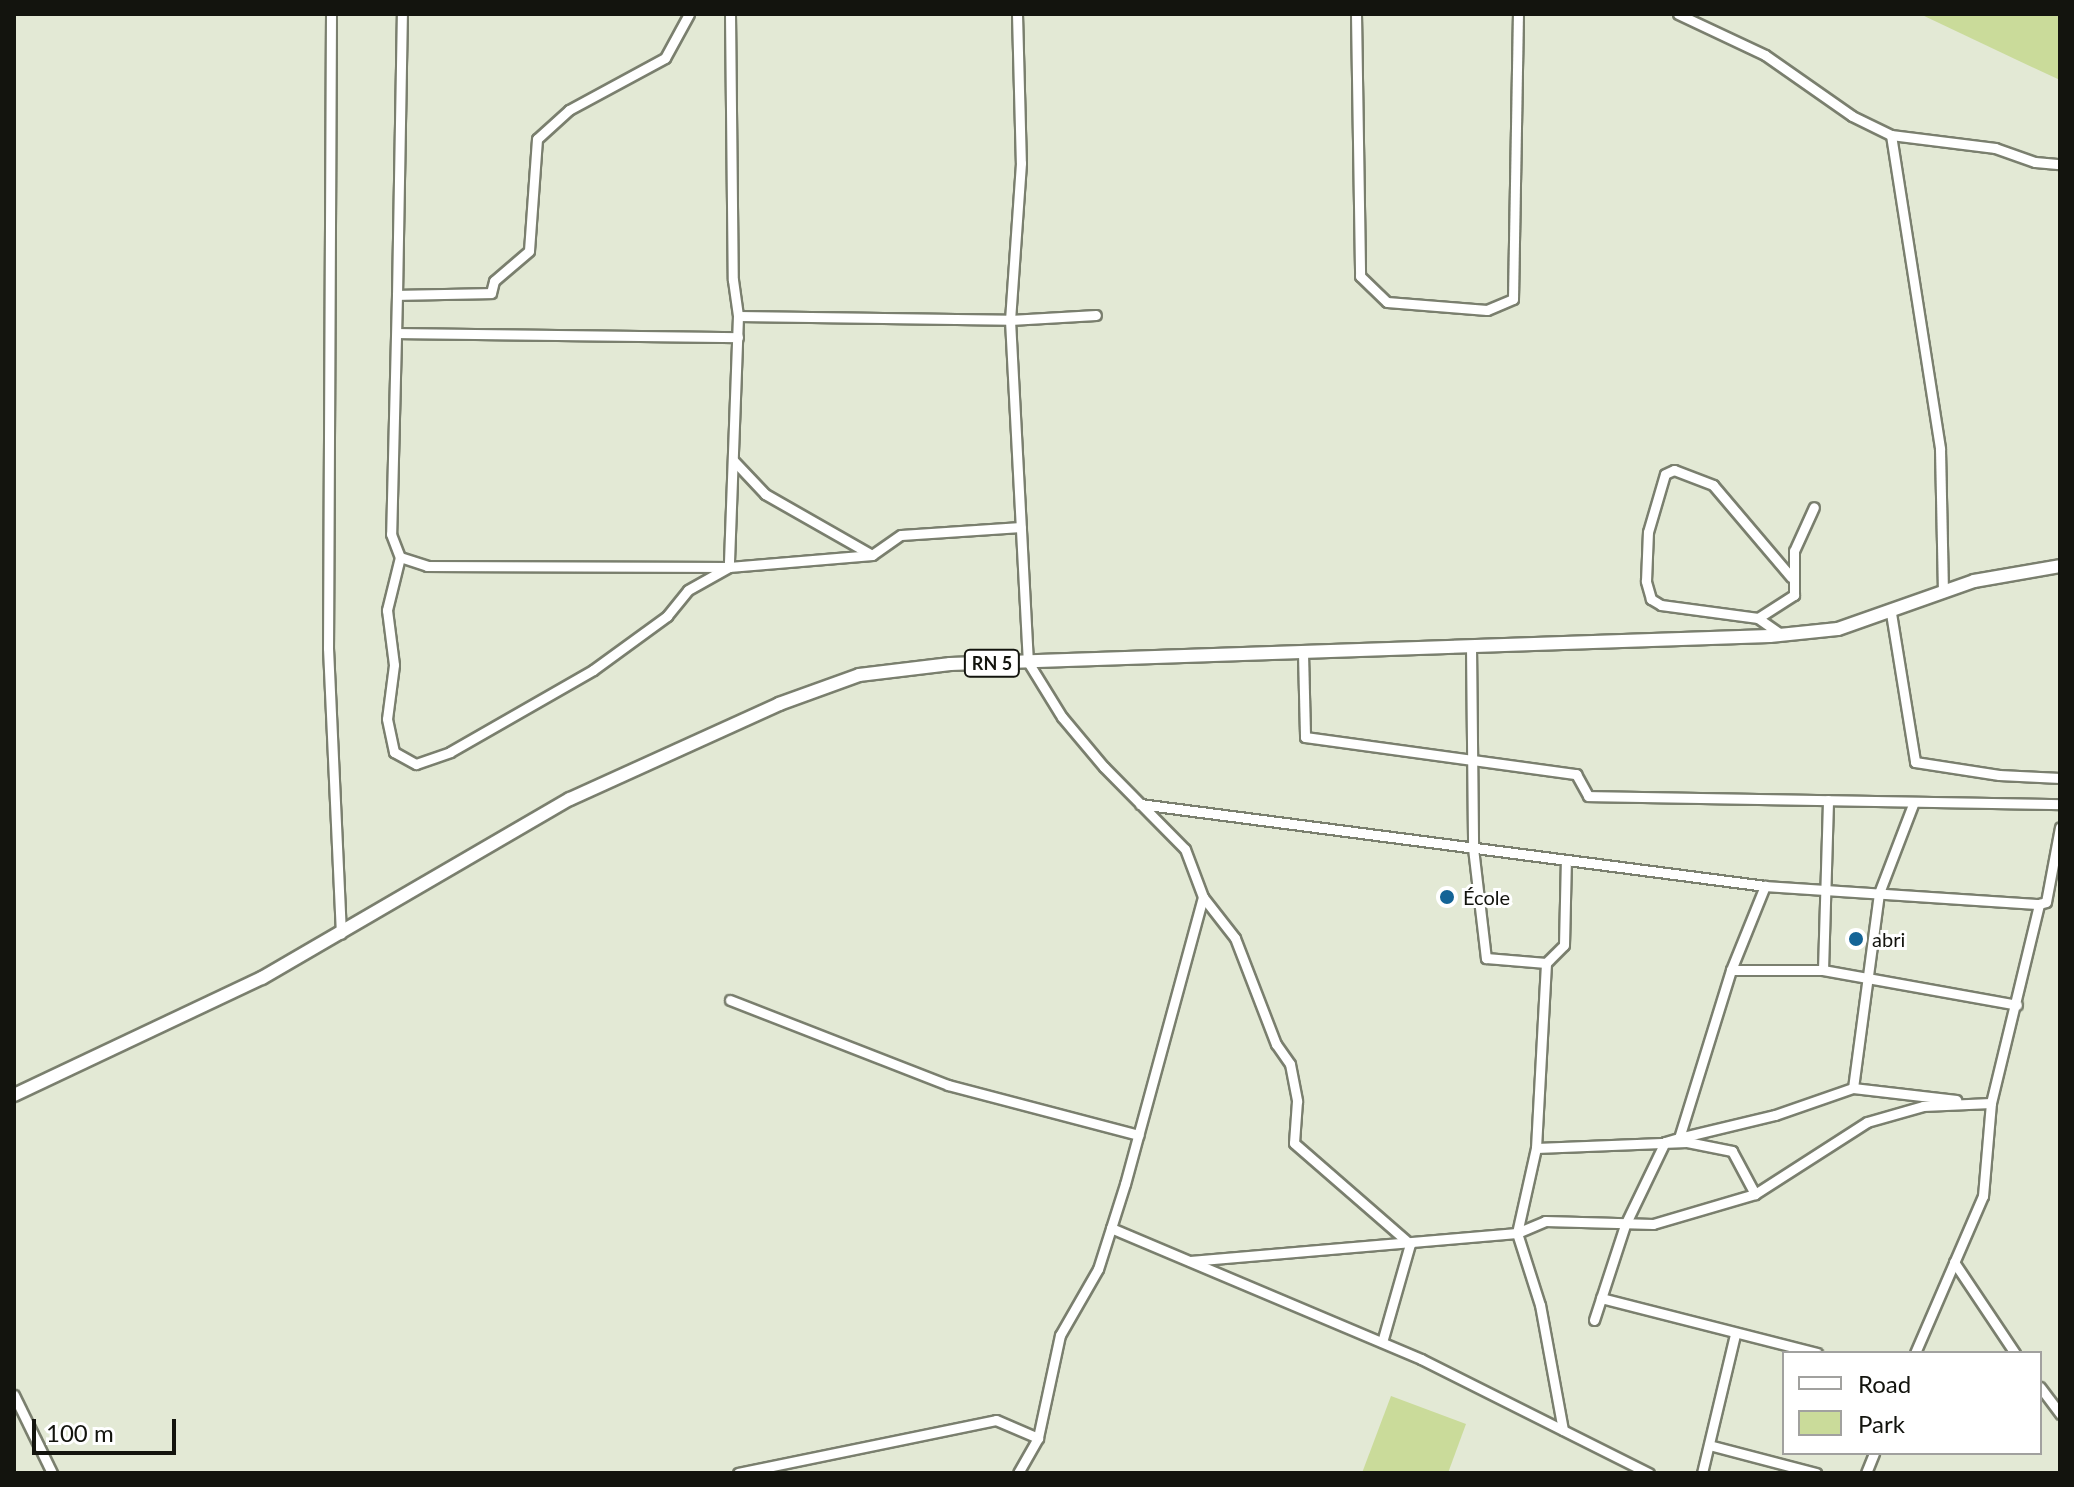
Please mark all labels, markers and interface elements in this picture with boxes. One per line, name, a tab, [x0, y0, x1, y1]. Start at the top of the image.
road number: RN 5	[962, 649, 1022, 677]
place label: École	[1463, 885, 1510, 909]
marker: École	[1438, 888, 1456, 906]
place label: abri	[1872, 927, 1905, 951]
marker: abri	[1847, 930, 1865, 948]
legend	[1782, 1351, 2042, 1455]
text: Road	[1858, 1369, 1911, 1398]
scale bar	[36, 1403, 180, 1453]
text: Park	[1858, 1409, 1905, 1438]
text: 100 m	[46, 1418, 114, 1447]

